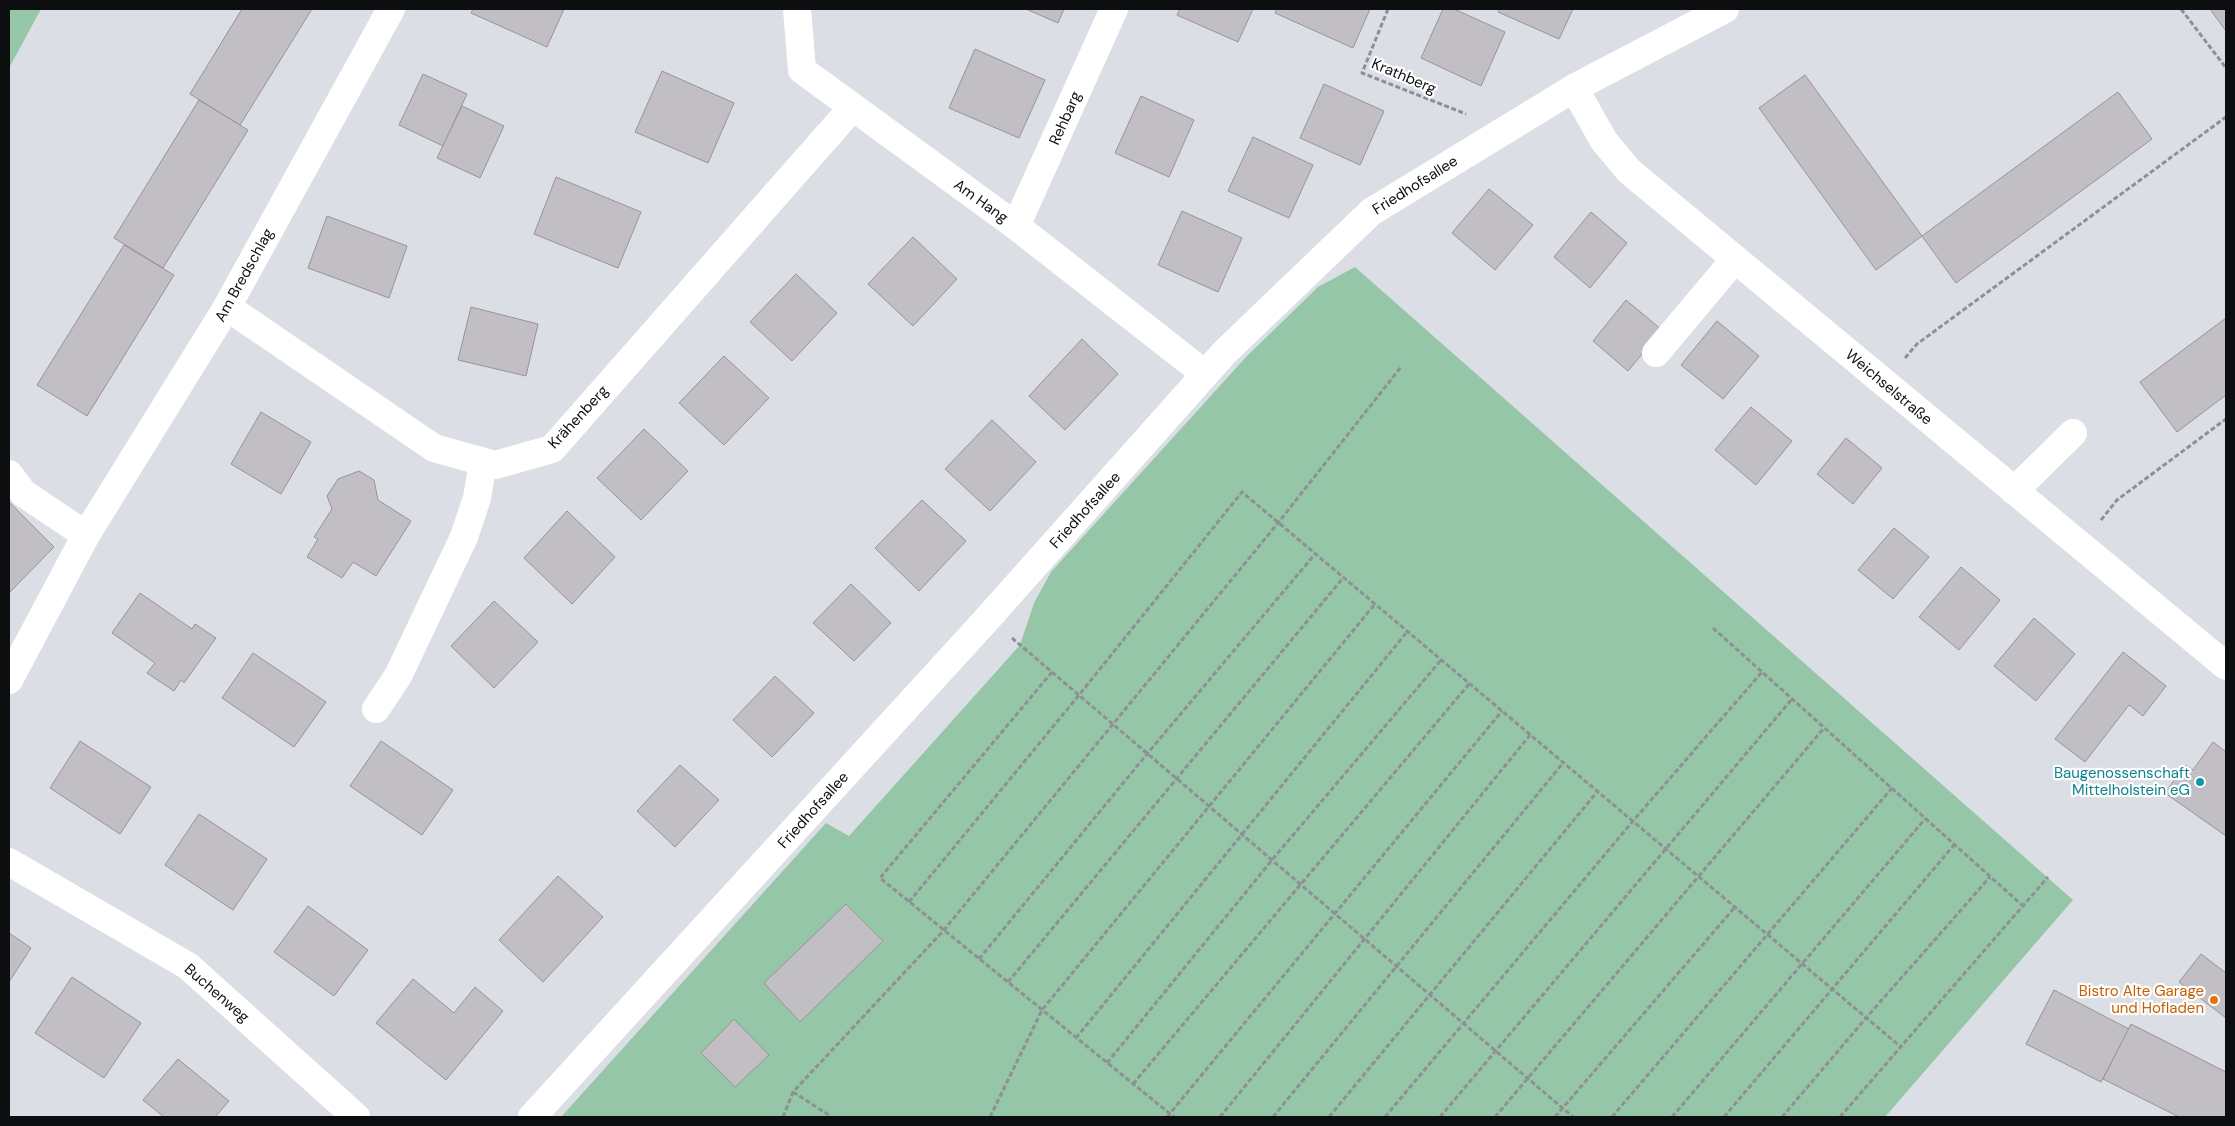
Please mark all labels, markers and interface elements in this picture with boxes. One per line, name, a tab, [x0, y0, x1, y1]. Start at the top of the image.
street label: Krathberg	[1369, 53, 1439, 99]
street label: Rehbarg	[1044, 88, 1086, 148]
street label: Friedhofsallee	[1369, 151, 1461, 219]
street label: Am Hang	[950, 174, 1012, 228]
street label: Am Bredschlag	[210, 225, 278, 325]
street label: Weichselstraße	[1841, 345, 1937, 429]
street label: Krähenberg	[543, 381, 613, 453]
street label: Friedhofsallee	[1045, 467, 1125, 553]
place label: Baugenossenschaft Mittelholstein eG	[2054, 763, 2190, 800]
street label: Friedhofsallee	[773, 767, 853, 853]
marker: Baugenossenschaft Mittelholstein eG	[2194, 776, 2206, 788]
street label: Buchenweg	[180, 959, 254, 1027]
place label: Bistro Alte Garage und Hofladen	[2079, 981, 2204, 1018]
marker: Bistro Alte Garage und Hofladen	[2208, 994, 2220, 1006]

